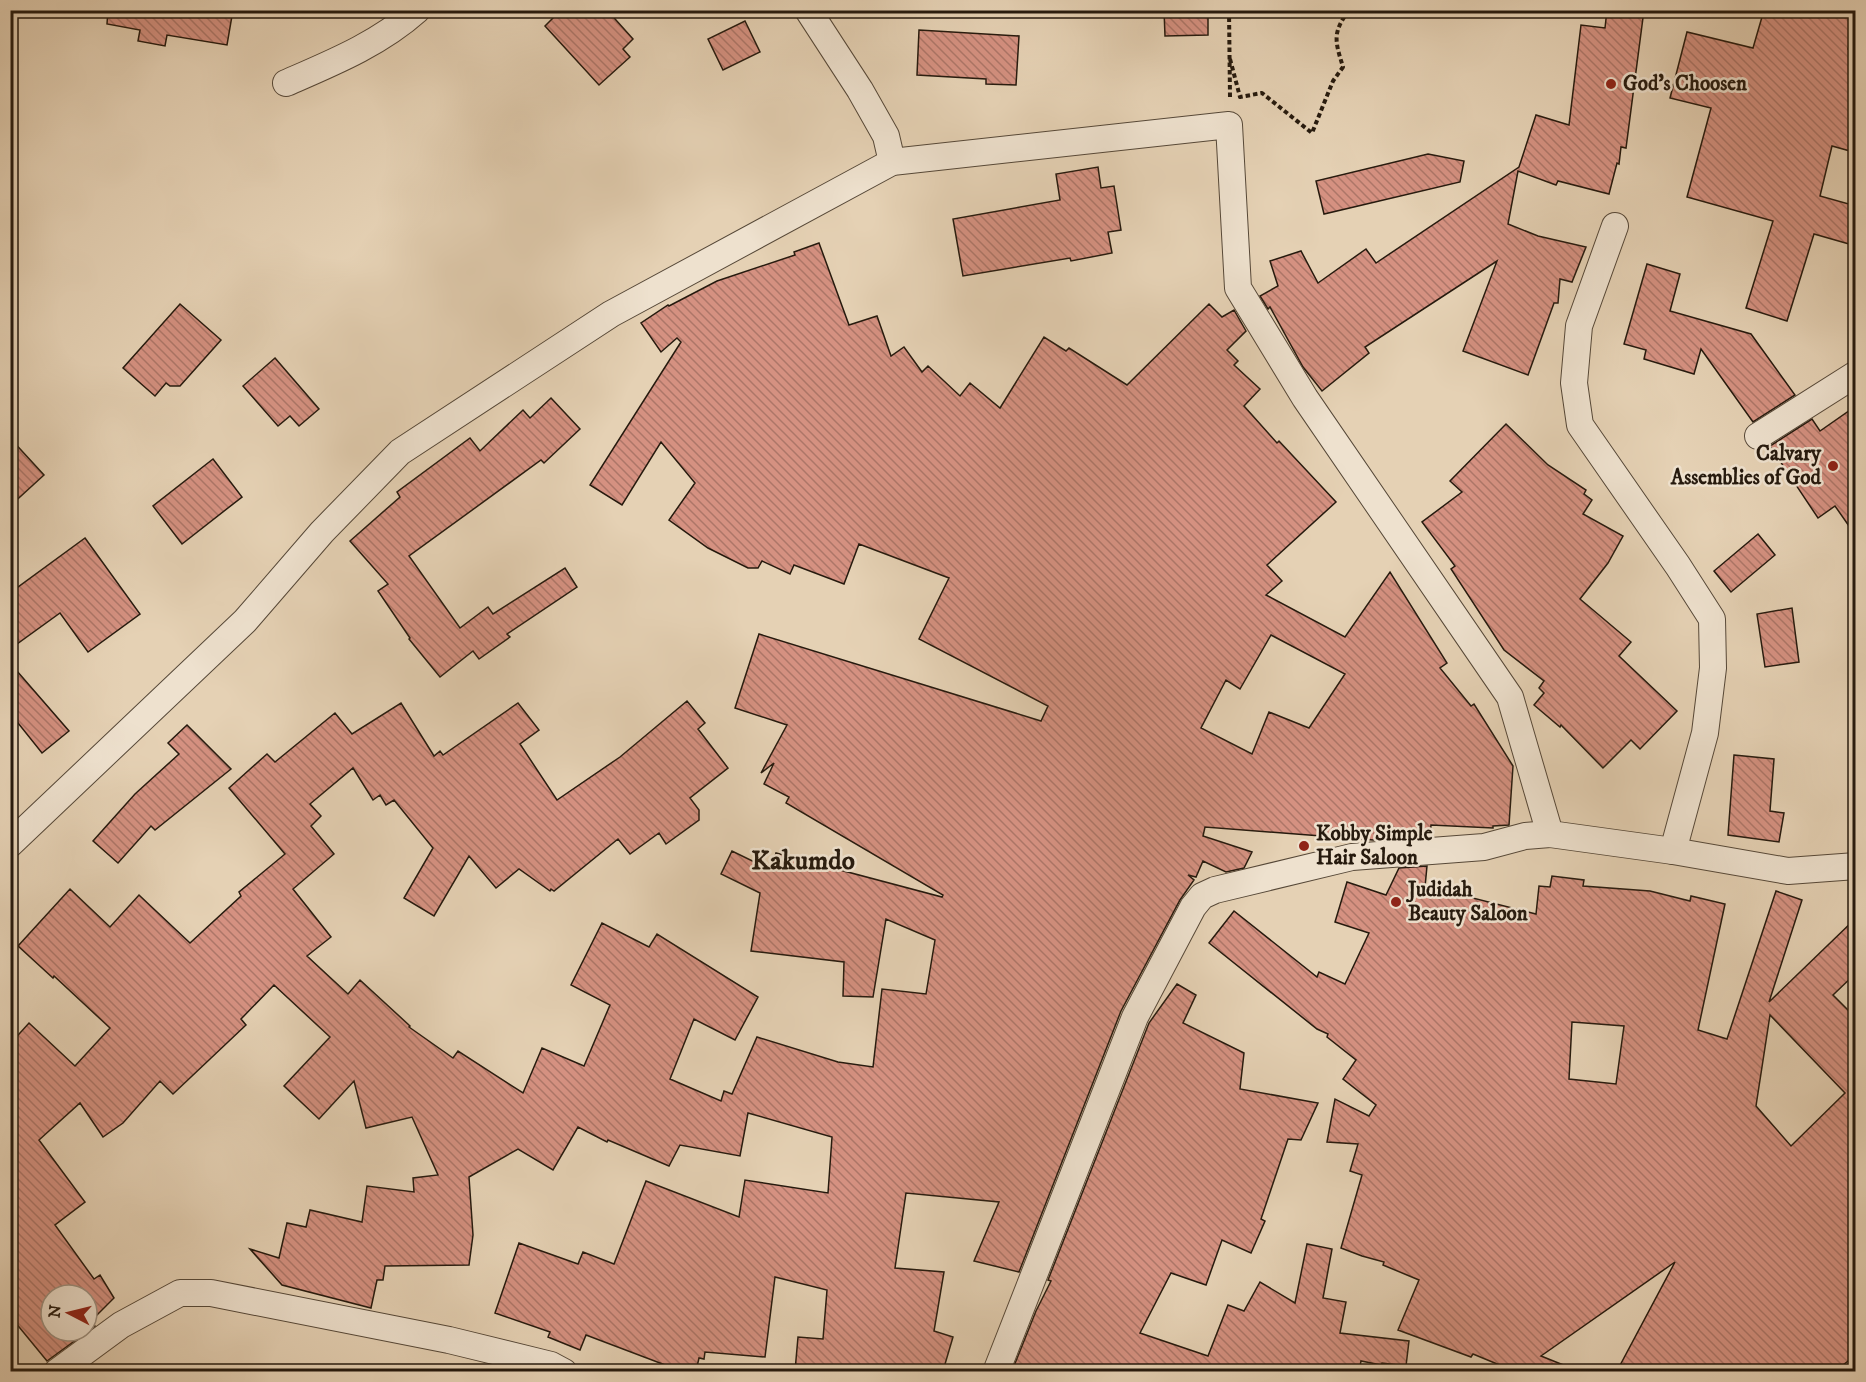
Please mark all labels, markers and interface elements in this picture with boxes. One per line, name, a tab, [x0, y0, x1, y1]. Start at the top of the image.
place label: God's Choosen	[1623, 71, 1748, 97]
marker: God's Choosen	[1604, 77, 1618, 91]
place label: Calvary Assemblies of God	[1670, 441, 1822, 491]
marker: Calvary Assemblies of God	[1826, 459, 1840, 473]
place label: Kobby Simple Hair Saloon	[1316, 821, 1433, 871]
marker: Kobby Simple Hair Saloon	[1297, 839, 1311, 853]
district label: Kakumdo	[751, 844, 855, 878]
place label: Judidah Beauty Saloon	[1406, 877, 1529, 927]
marker: Judidah Beauty Saloon	[1389, 895, 1403, 909]
north arrow	[39, 1283, 99, 1343]
text: N	[44, 1304, 66, 1319]

